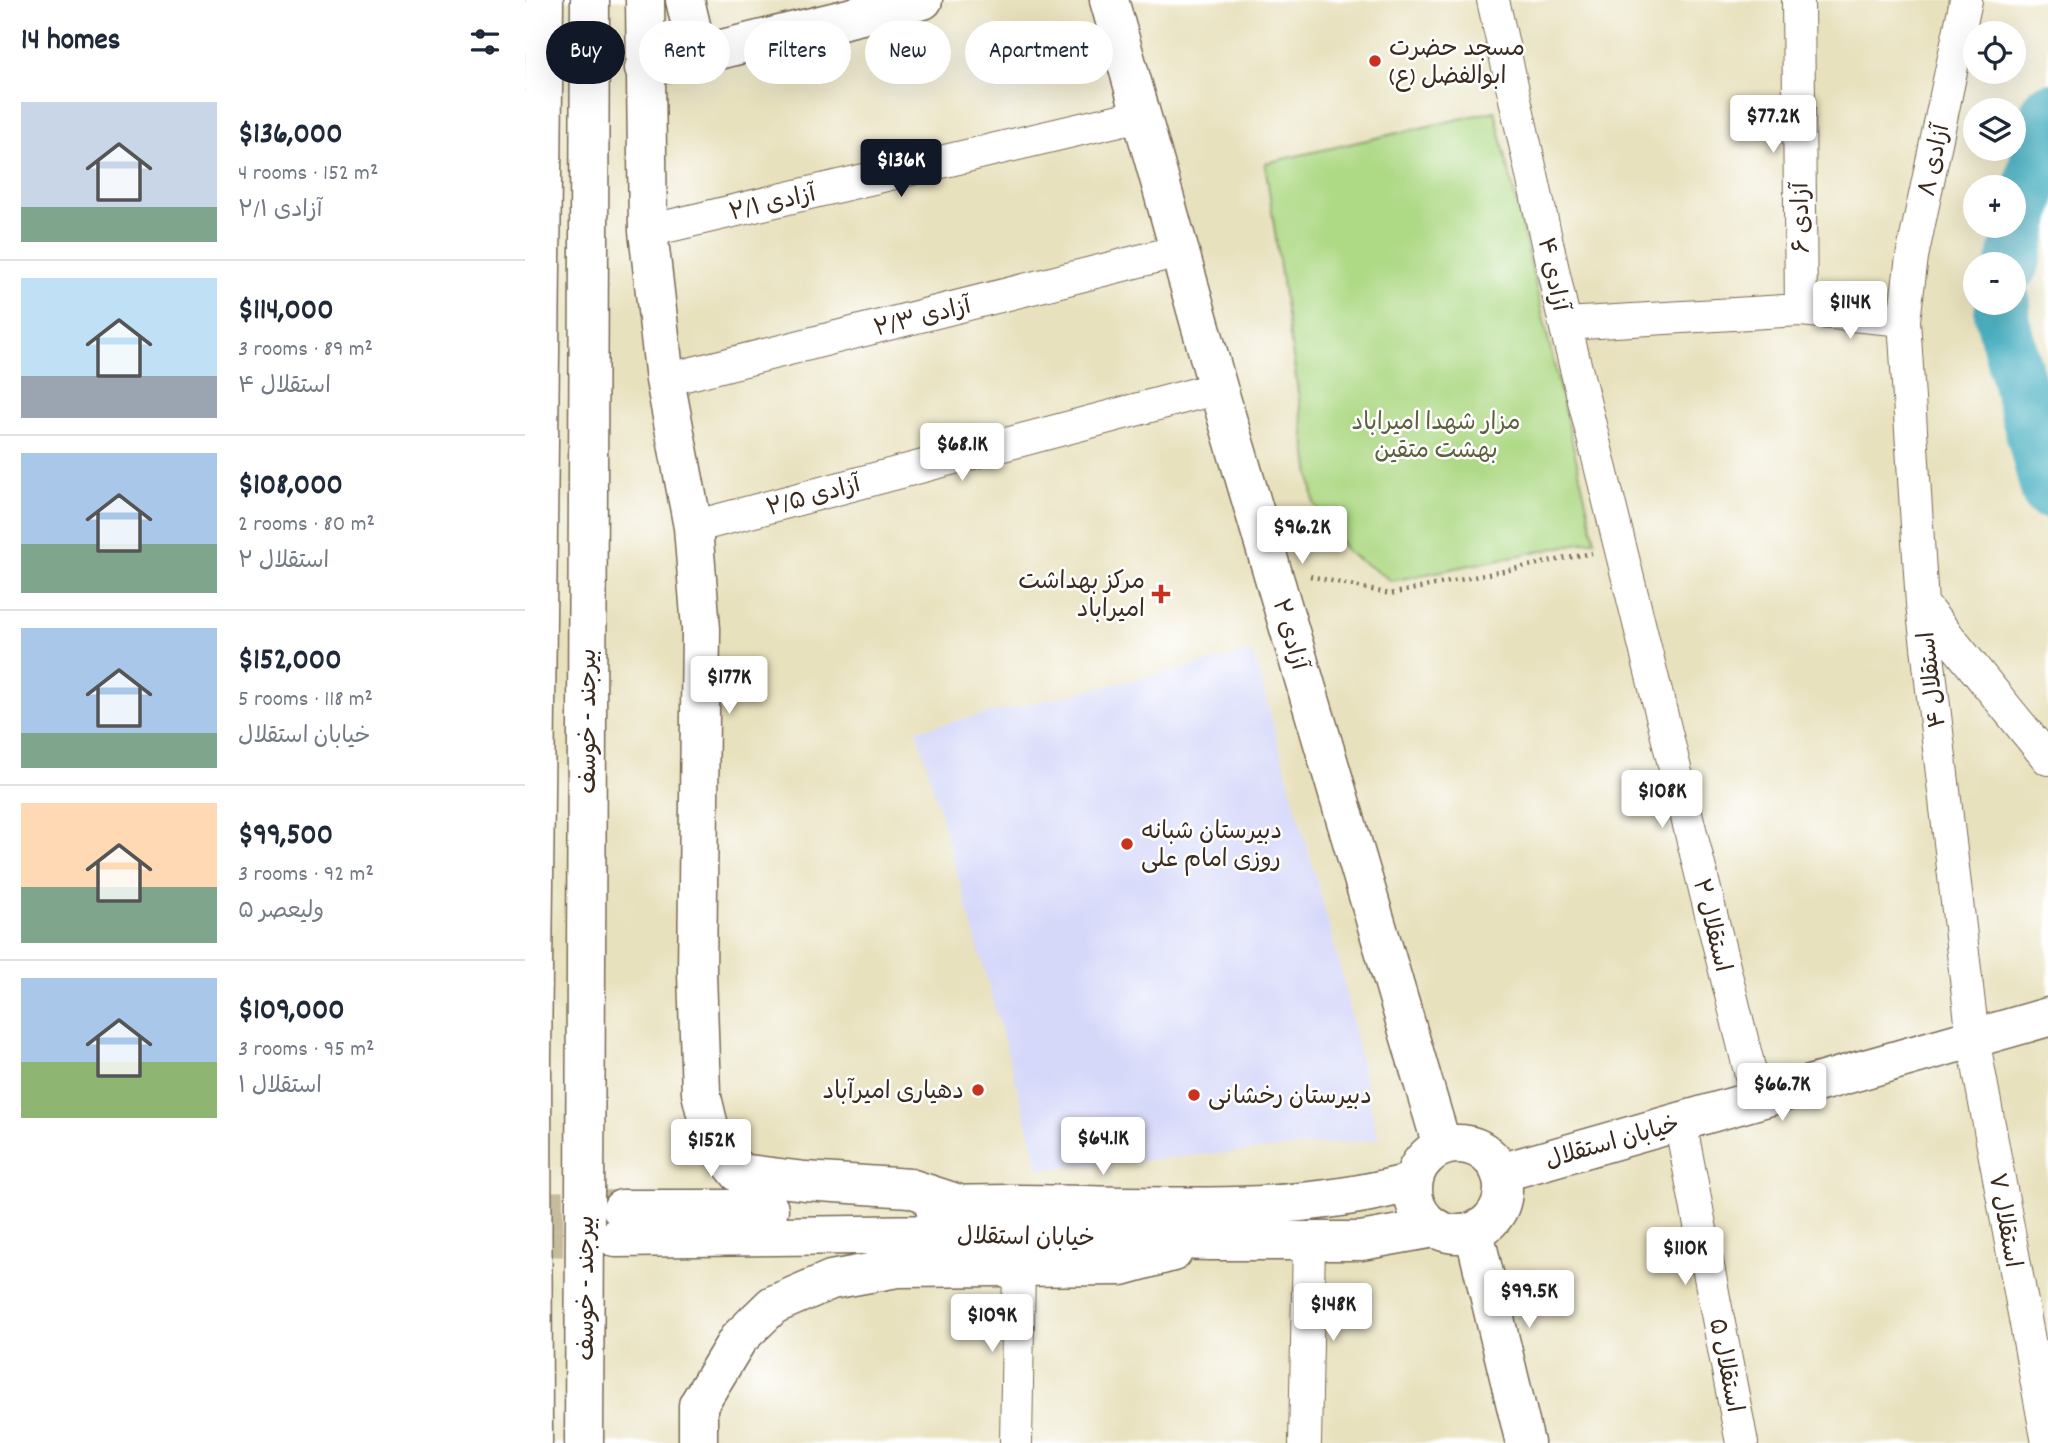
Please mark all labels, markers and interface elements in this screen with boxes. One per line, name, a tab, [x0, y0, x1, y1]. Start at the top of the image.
text: 14 homes	[21, 21, 120, 64]
chip: Buy	[546, 21, 625, 84]
chip: Rent	[639, 21, 730, 84]
chip: Filters	[744, 21, 851, 84]
chip: New	[865, 21, 951, 84]
chip: Apartment	[965, 21, 1113, 84]
map controls	[1963, 21, 2026, 315]
button: locate	[1963, 21, 2026, 84]
icon: filters	[466, 23, 504, 61]
place label: مسجد حضرت ابوالفضل (ع)	[1389, 33, 1525, 95]
marker: مسجد حضرت ابوالفضل (ع)	[1367, 53, 1383, 69]
pin: $77.2K	[1716, 96, 1830, 155]
button: layers	[1963, 98, 2026, 161]
text: $77.2K	[1746, 101, 1800, 134]
text: $136,000	[238, 115, 343, 158]
street label: آزادی ۸	[1912, 120, 1960, 200]
icon: home	[77, 130, 161, 214]
pin: $136K	[852, 140, 950, 199]
text: $136K	[877, 145, 925, 178]
text: 4 rooms · 152 m²	[238, 158, 378, 191]
button: +	[1963, 175, 2026, 238]
street label: آزادی ۲/۱	[726, 178, 820, 231]
street label: آزادی ۶	[1785, 181, 1821, 254]
text: آزادی ۲/۱	[238, 195, 322, 228]
street label: آزادی ۴	[1527, 235, 1576, 316]
button: −	[1963, 252, 2026, 315]
pin: $114K	[1801, 282, 1899, 341]
text: $114K	[1829, 287, 1871, 320]
street label: آزادی ۲/۳	[871, 290, 976, 347]
text: $114,000	[238, 291, 334, 334]
icon: home	[77, 306, 161, 390]
text: 3 rooms · 89 m²	[238, 334, 373, 367]
text: استقلال ۴	[238, 371, 331, 404]
park label: مزار شهدا امیراباد بهشت متقین	[1352, 407, 1520, 469]
pin: $68.1K	[905, 424, 1019, 483]
text: $68.1K	[936, 429, 988, 462]
text: $108,000	[238, 466, 343, 509]
street label: آزادی ۲/۵	[763, 469, 866, 527]
icon: home	[77, 481, 161, 565]
pin: $96.2K	[1245, 506, 1359, 566]
text: 2 rooms · 80 m²	[238, 509, 375, 542]
text: $96.2K	[1273, 512, 1331, 545]
text: استقلال ۲	[238, 546, 329, 579]
place label: مرکز بهداشت امیراباد	[1018, 566, 1145, 628]
marker: مرکز بهداشت امیراباد	[1151, 584, 1171, 604]
street label: آزادی ۲	[1262, 595, 1315, 675]
street label: استقلال ۴	[1911, 629, 1957, 730]
text: $152,000	[238, 641, 342, 684]
street label: بیرجند - خوسف	[573, 648, 607, 794]
icon: home	[77, 656, 161, 740]
pin: $177K	[680, 656, 778, 716]
text: $177K	[707, 662, 751, 695]
text: 5 rooms · 118 m²	[238, 684, 373, 717]
text: خیابان استقلال	[238, 721, 371, 754]
pin: $108K	[1613, 770, 1711, 830]
text: $108K	[1637, 776, 1687, 809]
text: $99,500	[238, 816, 333, 859]
place label: دبیرستان شبانه روزی امام علی	[1141, 816, 1282, 878]
icon: home	[77, 831, 161, 915]
marker: دبیرستان شبانه روزی امام علی	[1119, 836, 1135, 852]
text: 3 rooms · 92 m²	[238, 859, 374, 892]
street label: استقلال ۲	[1682, 875, 1738, 976]
text: ولیعصر ۵	[238, 896, 324, 929]
text: $109,000	[238, 991, 345, 1034]
icon: home	[77, 1006, 161, 1090]
text: 3 rooms · 95 m²	[238, 1034, 374, 1067]
pin: $66.7K	[1725, 1064, 1839, 1123]
text: $66.7K	[1753, 1069, 1811, 1102]
text: استقلال ۱	[238, 1071, 322, 1104]
place label: دهیاری امیرآباد	[822, 1076, 964, 1110]
place label: دبیرستان رخشانی	[1208, 1081, 1372, 1115]
marker: دهیاری امیرآباد	[970, 1082, 986, 1098]
marker: دبیرستان رخشانی	[1186, 1087, 1202, 1103]
street label: خیابان استقلال	[1542, 1108, 1684, 1179]
pin: $64.1K	[1046, 1118, 1160, 1177]
pin: $152K	[662, 1120, 760, 1179]
text: $64.1K	[1077, 1123, 1129, 1156]
text: $152K	[687, 1125, 735, 1158]
street label: استقلال ۷	[1978, 1170, 2028, 1271]
street label: بیرجند - خوسف	[571, 1215, 605, 1361]
street label: خیابان استقلال	[957, 1221, 1095, 1257]
pin: $110K	[1636, 1228, 1734, 1287]
text: $110K	[1663, 1233, 1707, 1266]
pin: $99.5K	[1472, 1270, 1586, 1330]
text: $99.5K	[1500, 1276, 1558, 1309]
pin: $148K	[1284, 1284, 1382, 1343]
text: $148K	[1310, 1289, 1356, 1322]
pin: $109K	[943, 1294, 1041, 1354]
text: $109K	[967, 1300, 1017, 1333]
street label: استقلال ۵	[1698, 1315, 1750, 1416]

